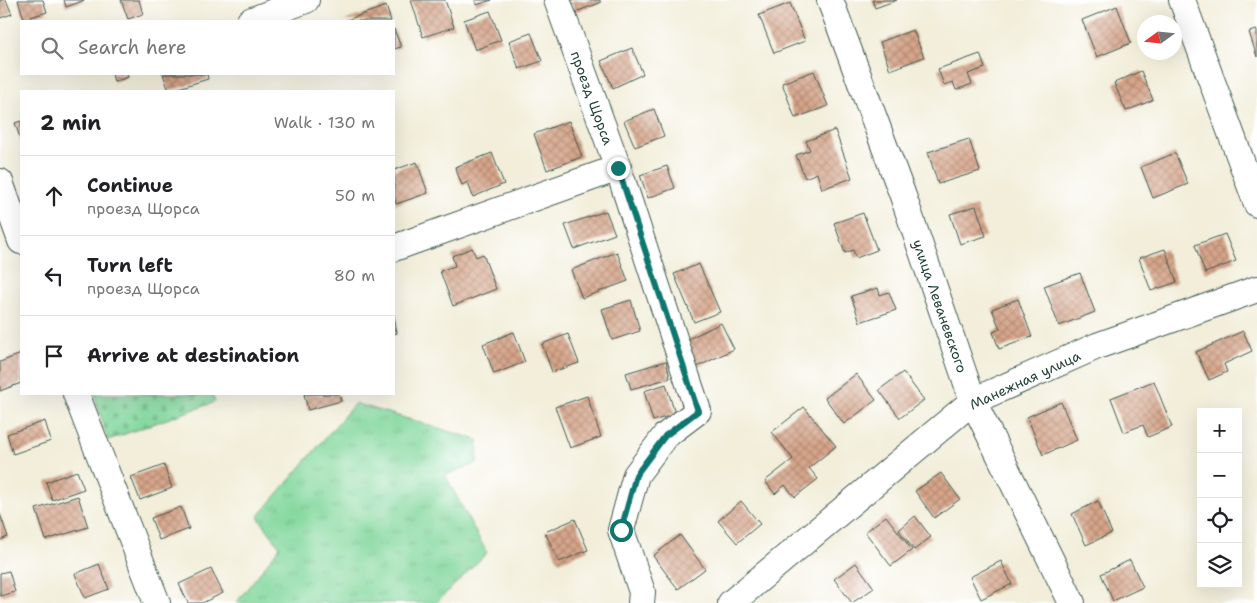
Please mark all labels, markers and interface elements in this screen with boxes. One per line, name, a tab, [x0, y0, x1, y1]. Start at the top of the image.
north arrow	[1137, 15, 1182, 60]
search box	[20, 20, 395, 75]
icon: search	[38, 34, 66, 62]
text: Search here	[78, 35, 187, 60]
street label: проезд Щорса	[567, 49, 617, 148]
text: 2 min	[40, 109, 101, 137]
text: Walk · 130 m	[274, 112, 375, 133]
route end	[607, 157, 630, 180]
text: Continue	[87, 173, 173, 198]
icon: ahead	[40, 182, 68, 210]
text: 50 m	[335, 185, 375, 206]
text: проезд Щорса	[87, 198, 200, 219]
street label: улица Леваневского	[909, 237, 971, 375]
text: Turn left	[87, 253, 173, 278]
icon: left	[40, 262, 68, 290]
text: 80 m	[334, 265, 375, 286]
text: проезд Щорса	[87, 278, 200, 299]
icon: arrive	[40, 342, 68, 370]
text: Arrive at destination	[87, 343, 299, 368]
street label: Манежная улица	[967, 346, 1084, 414]
map controls	[1197, 408, 1242, 588]
button: +	[1197, 408, 1242, 453]
button: −	[1197, 453, 1242, 498]
button: locate	[1197, 498, 1242, 543]
route start	[610, 519, 633, 542]
button: layers	[1197, 543, 1242, 588]

